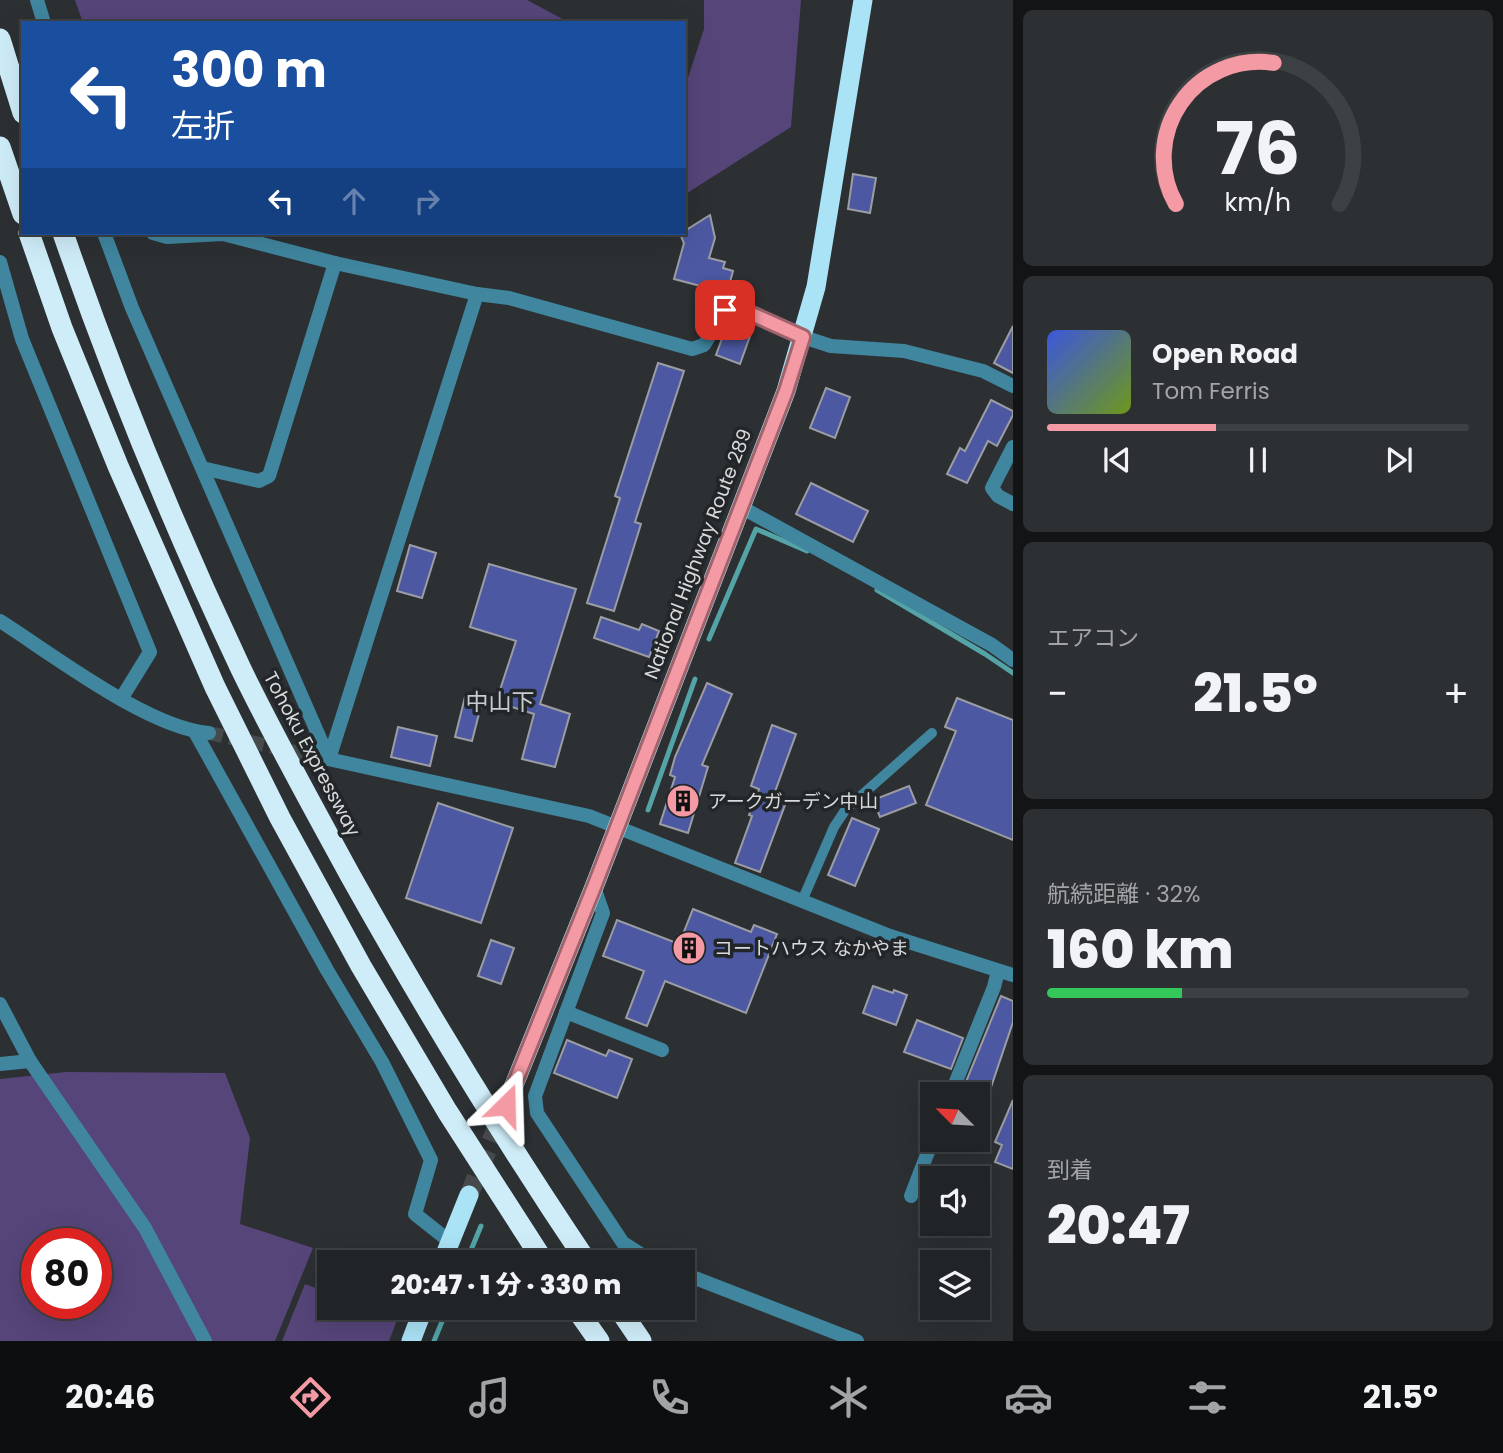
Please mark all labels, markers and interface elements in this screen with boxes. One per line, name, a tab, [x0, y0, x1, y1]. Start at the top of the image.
text: 300 m	[171, 36, 327, 104]
icon: left	[56, 49, 147, 140]
text: 76	[1215, 98, 1301, 199]
text: 左折	[171, 103, 235, 148]
icon: left	[262, 182, 300, 220]
icon: ahead	[335, 182, 373, 220]
icon: right	[408, 182, 446, 220]
text: km/h	[1225, 185, 1291, 220]
pin	[695, 280, 755, 340]
icon: arrive	[706, 291, 744, 329]
text: Open Road	[1152, 336, 1298, 372]
text: Tom Ferris	[1152, 375, 1270, 407]
street label: National Highway Route 289	[638, 425, 758, 683]
icon: previous	[1098, 441, 1136, 479]
icon: pause	[1239, 441, 1277, 479]
icon: next	[1380, 441, 1418, 479]
text: エアコン	[1047, 622, 1139, 654]
text: 21.5°	[1193, 657, 1318, 730]
street label: Tohoku Expressway	[257, 667, 367, 842]
text: −	[1047, 667, 1068, 720]
text: +	[1443, 667, 1469, 720]
district label: 中山下	[466, 686, 535, 718]
building icon: アークガーデン中山	[664, 782, 702, 820]
place label: アークガーデン中山	[708, 788, 878, 815]
text: 航続距離 · 32%	[1047, 878, 1200, 910]
text: 160 km	[1047, 913, 1233, 986]
building icon: コートハウス なかやま	[670, 929, 708, 967]
place label: コートハウス なかやま	[714, 935, 909, 962]
position arrow	[469, 1068, 543, 1142]
north arrow	[920, 1082, 990, 1152]
map controls	[920, 1082, 990, 1320]
text: 到着	[1047, 1154, 1093, 1186]
button: sound	[920, 1166, 990, 1236]
text: 20:47	[1047, 1189, 1190, 1262]
speed limit sign: 80	[21, 1228, 112, 1319]
button: layers	[920, 1250, 990, 1320]
text: 20:47 · 1 分 · 330 m	[391, 1267, 621, 1303]
icon: directions	[286, 1373, 335, 1422]
icon: music	[465, 1373, 514, 1422]
icon: phone	[645, 1373, 694, 1422]
icon: climate	[824, 1373, 873, 1422]
icon: car	[1004, 1373, 1053, 1422]
icon: filters	[1183, 1373, 1232, 1422]
text: 20:46	[65, 1374, 156, 1419]
text: 21.5°	[1363, 1374, 1438, 1419]

